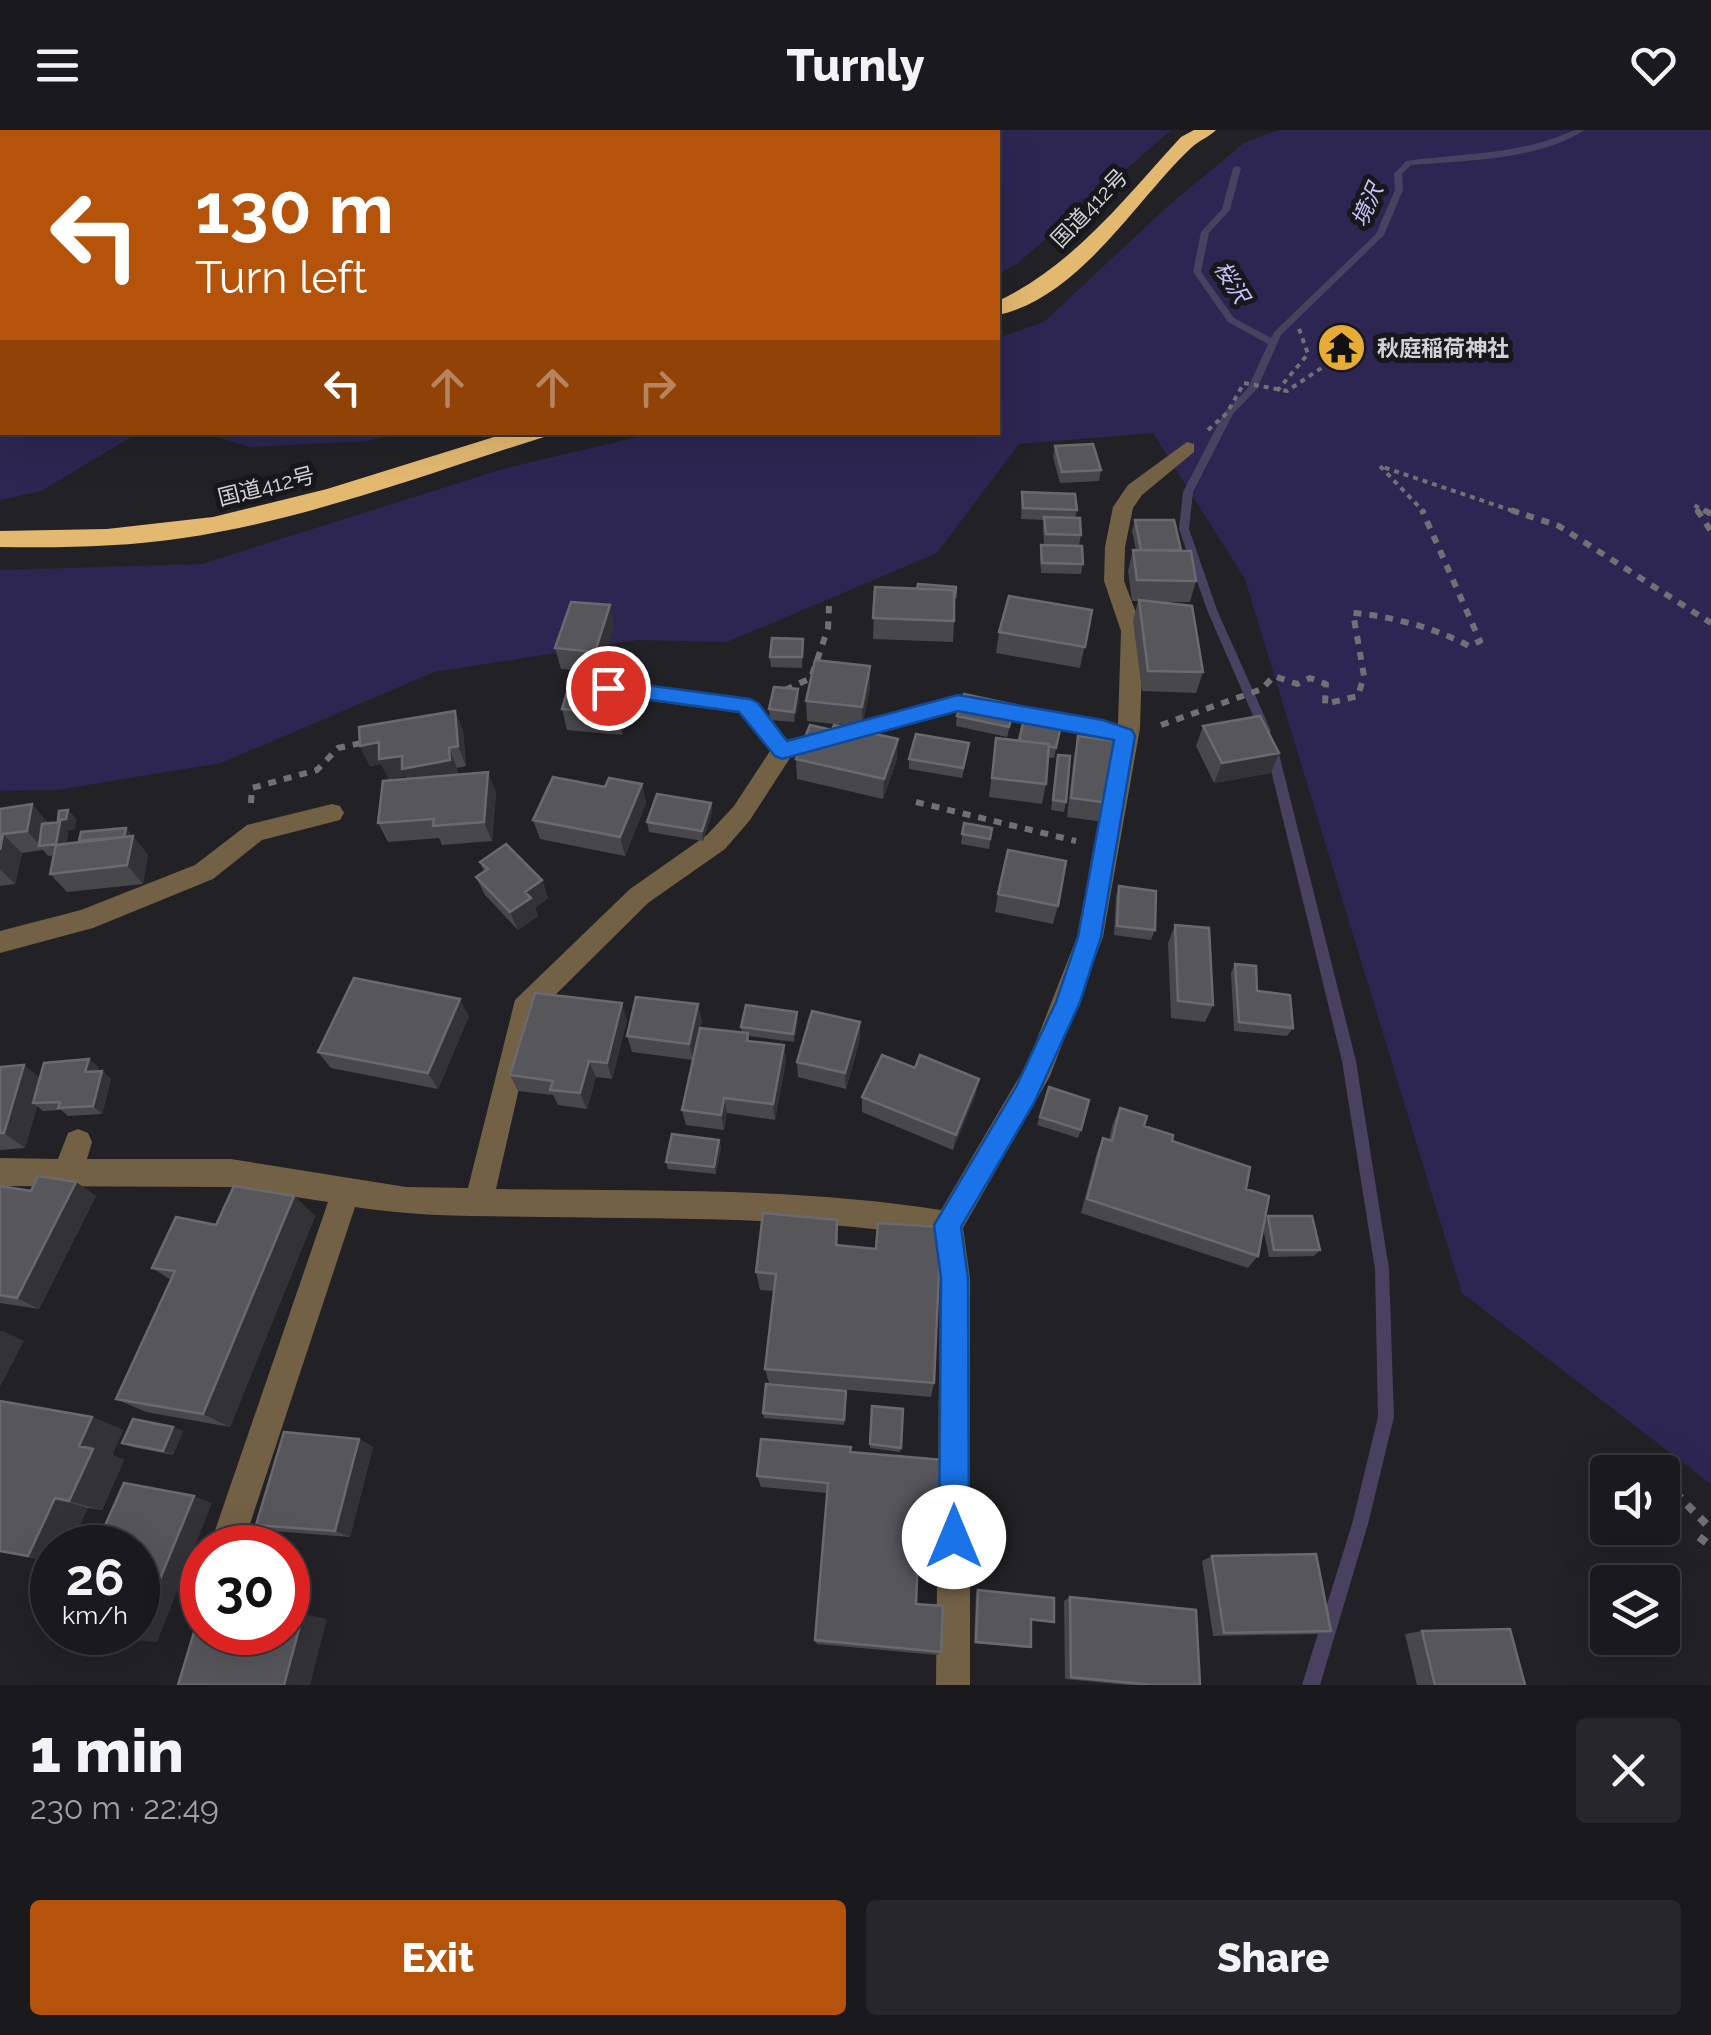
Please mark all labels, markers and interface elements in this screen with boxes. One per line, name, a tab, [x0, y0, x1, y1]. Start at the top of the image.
icon: menu	[30, 38, 85, 93]
icon: heart	[1626, 38, 1681, 93]
text: Turnly	[786, 39, 925, 92]
street label: 国道412号	[1045, 163, 1133, 253]
text: 130 m	[195, 167, 394, 249]
icon: left	[30, 170, 160, 300]
water label: 境沢	[1346, 177, 1389, 230]
text: Turn left	[195, 251, 367, 304]
water label: 桜沢	[1209, 256, 1256, 310]
temple icon: 秋庭稲荷神社	[1316, 322, 1368, 374]
place label: 秋庭稲荷神社	[1377, 335, 1509, 361]
icon: left	[315, 360, 370, 415]
icon: ahead	[420, 360, 475, 415]
icon: ahead	[525, 360, 580, 415]
icon: right	[630, 360, 685, 415]
street label: 国道412号	[215, 461, 317, 511]
pin	[566, 646, 651, 731]
icon: arrive	[581, 661, 636, 716]
map controls	[1590, 1455, 1680, 1655]
button: sound	[1590, 1455, 1680, 1545]
position arrow	[902, 1485, 1006, 1589]
speed limit sign: 30	[180, 1525, 310, 1655]
text: 26	[66, 1548, 124, 1607]
button: layers	[1590, 1565, 1680, 1655]
text: km/h	[62, 1600, 128, 1630]
text: 1 min	[30, 1716, 184, 1786]
button: close	[1576, 1718, 1681, 1823]
text: 230 m · 22:49	[30, 1789, 219, 1826]
button: Exit	[30, 1900, 846, 2015]
button: Share	[866, 1900, 1681, 2015]

